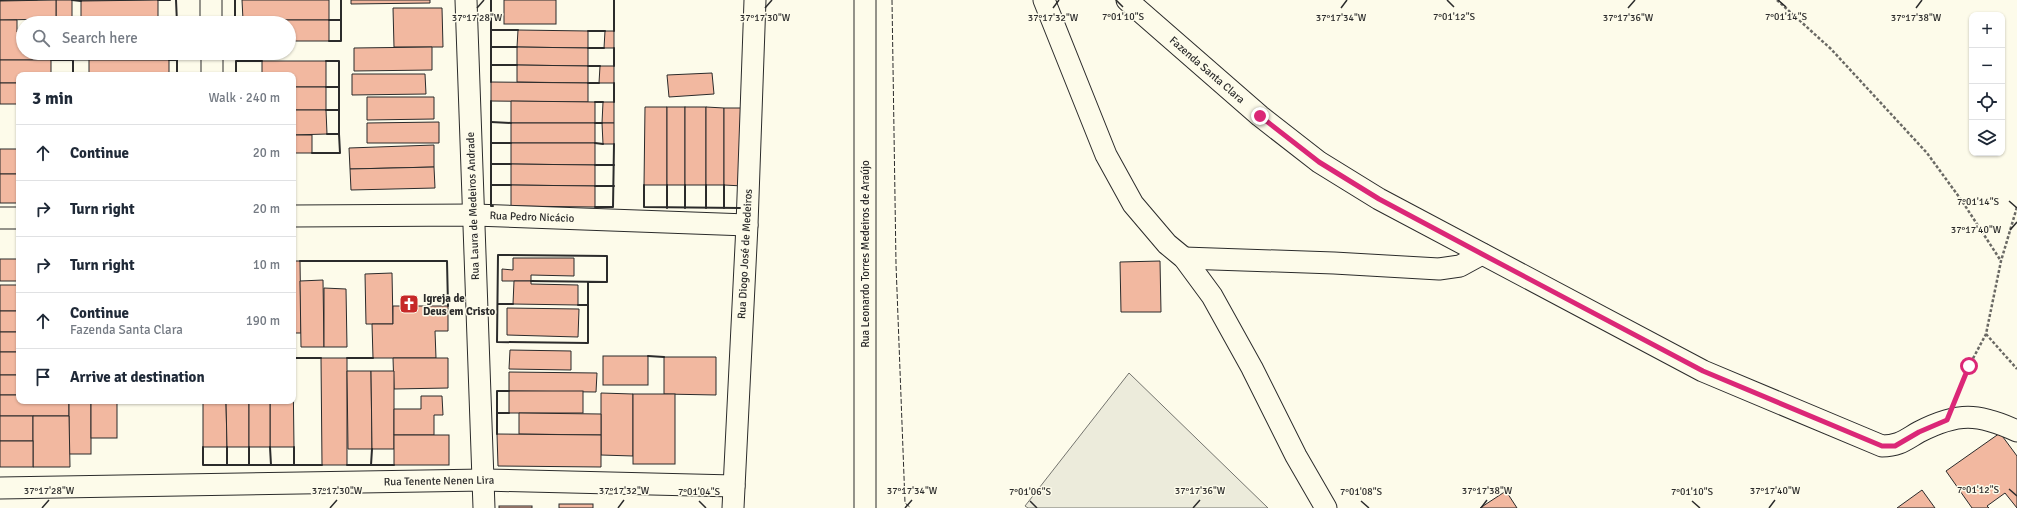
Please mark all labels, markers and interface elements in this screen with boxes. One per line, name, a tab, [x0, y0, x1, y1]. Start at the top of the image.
text: 7°01'10"S	[1102, 11, 1145, 23]
text: 7°01'12"S	[1433, 11, 1476, 23]
text: 7°01'14"S	[1765, 11, 1808, 23]
text: 37°17'28"W	[452, 12, 503, 24]
text: 37°17'30"W	[740, 12, 791, 24]
text: 37°17'32"W	[1028, 12, 1079, 24]
text: 37°17'34"W	[1316, 12, 1367, 24]
text: 37°17'36"W	[1603, 12, 1654, 24]
text: 37°17'38"W	[1891, 12, 1942, 24]
map controls	[1969, 12, 2005, 156]
button: +	[1969, 12, 2005, 48]
search box	[16, 16, 296, 60]
icon: search	[30, 27, 52, 49]
text: Search here	[62, 29, 138, 47]
street label: Fazenda Santa Clara	[1167, 34, 1248, 107]
button: −	[1969, 48, 2005, 84]
button: locate	[1969, 84, 2005, 120]
text: 3 min	[32, 88, 73, 109]
text: Walk · 240 m	[209, 90, 280, 106]
route end	[1251, 107, 1269, 125]
button: layers	[1969, 120, 2005, 156]
street label: Rua Laura de Medeiros Andrade	[464, 132, 482, 280]
icon: ahead	[32, 142, 54, 164]
text: Continue	[70, 144, 129, 162]
text: 20 m	[253, 145, 280, 161]
street label: Rua Leonardo Torres Medeiros de Araújo	[859, 160, 872, 348]
street label: Rua Diogo José de Medeiros	[735, 188, 755, 319]
text: 7°01'14"S	[1957, 196, 2000, 208]
icon: right	[32, 198, 54, 220]
text: Turn right	[70, 200, 135, 218]
text: 20 m	[253, 201, 280, 217]
street label: Rua Pedro Nicácio	[489, 209, 575, 225]
text: 37°17'40"W	[1951, 224, 2002, 236]
icon: right	[32, 254, 54, 276]
text: Turn right	[70, 256, 135, 274]
text: 10 m	[253, 257, 280, 273]
place label: Igreja de Deus em Cristo	[423, 292, 495, 318]
church icon: Igreja de Deus em Cristo	[398, 293, 420, 315]
text: Continue	[70, 304, 129, 322]
icon: ahead	[32, 310, 54, 332]
text: 190 m	[246, 313, 280, 329]
text: Fazenda Santa Clara	[70, 322, 183, 338]
route start	[1960, 357, 1978, 375]
icon: arrive	[32, 366, 54, 388]
text: Arrive at destination	[70, 368, 205, 386]
street label: Rua Tenente Nenen Lira	[384, 474, 495, 488]
text: 7°01'12"S	[1957, 484, 2000, 496]
text: 37°17'28"W	[24, 485, 75, 497]
text: 37°17'30"W	[312, 485, 363, 497]
text: 37°17'32"W	[599, 485, 650, 497]
text: 37°17'34"W	[887, 485, 938, 497]
text: 37°17'36"W	[1175, 485, 1226, 497]
text: 37°17'38"W	[1462, 485, 1513, 497]
text: 37°17'40"W	[1750, 485, 1801, 497]
text: 7°01'04"S	[678, 486, 721, 498]
text: 7°01'06"S	[1009, 486, 1052, 498]
text: 7°01'08"S	[1340, 486, 1383, 498]
text: 7°01'10"S	[1671, 486, 1714, 498]

